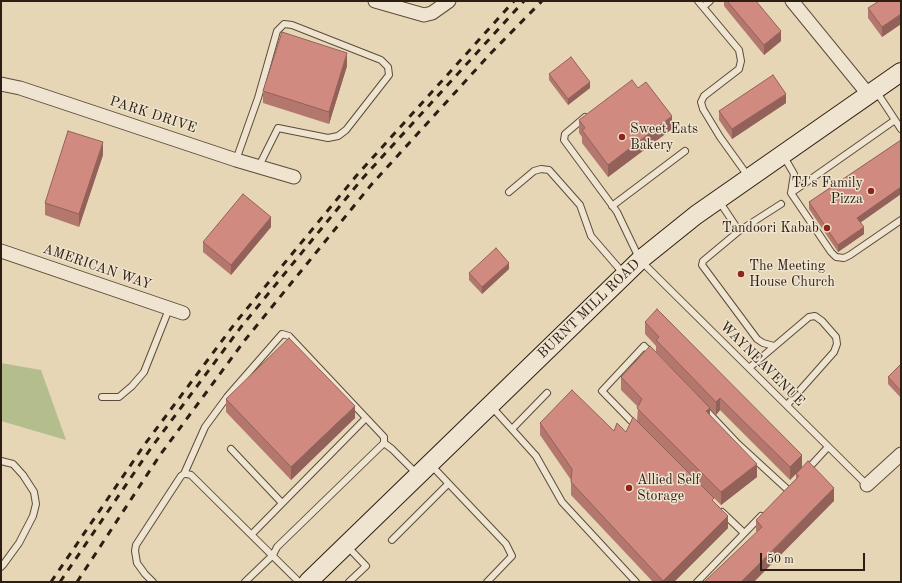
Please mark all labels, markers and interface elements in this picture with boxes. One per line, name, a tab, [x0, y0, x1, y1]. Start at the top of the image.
street label: PARK DRIVE	[107, 93, 199, 137]
place label: Sweet Eats Bakery	[630, 121, 698, 154]
marker: Sweet Eats Bakery	[617, 132, 627, 142]
place label: TJ's Family Pizza	[792, 175, 863, 208]
marker: TJ's Family Pizza	[866, 186, 876, 196]
place label: Tandoori Kabab	[722, 220, 819, 236]
marker: Tandoori Kabab	[822, 223, 832, 233]
street label: AMERICAN WAY	[40, 241, 154, 293]
street label: BURNT MILL ROAD	[534, 256, 644, 362]
place label: The Meeting House Church	[749, 258, 835, 290]
marker: The Meeting House Church	[736, 269, 746, 279]
street label: WAYNEAVENUE	[716, 318, 808, 410]
place label: Allied Self Storage	[637, 472, 700, 504]
marker: Allied Self Storage	[624, 483, 634, 493]
scale bar	[762, 545, 867, 571]
text: 50 m	[767, 554, 794, 566]

